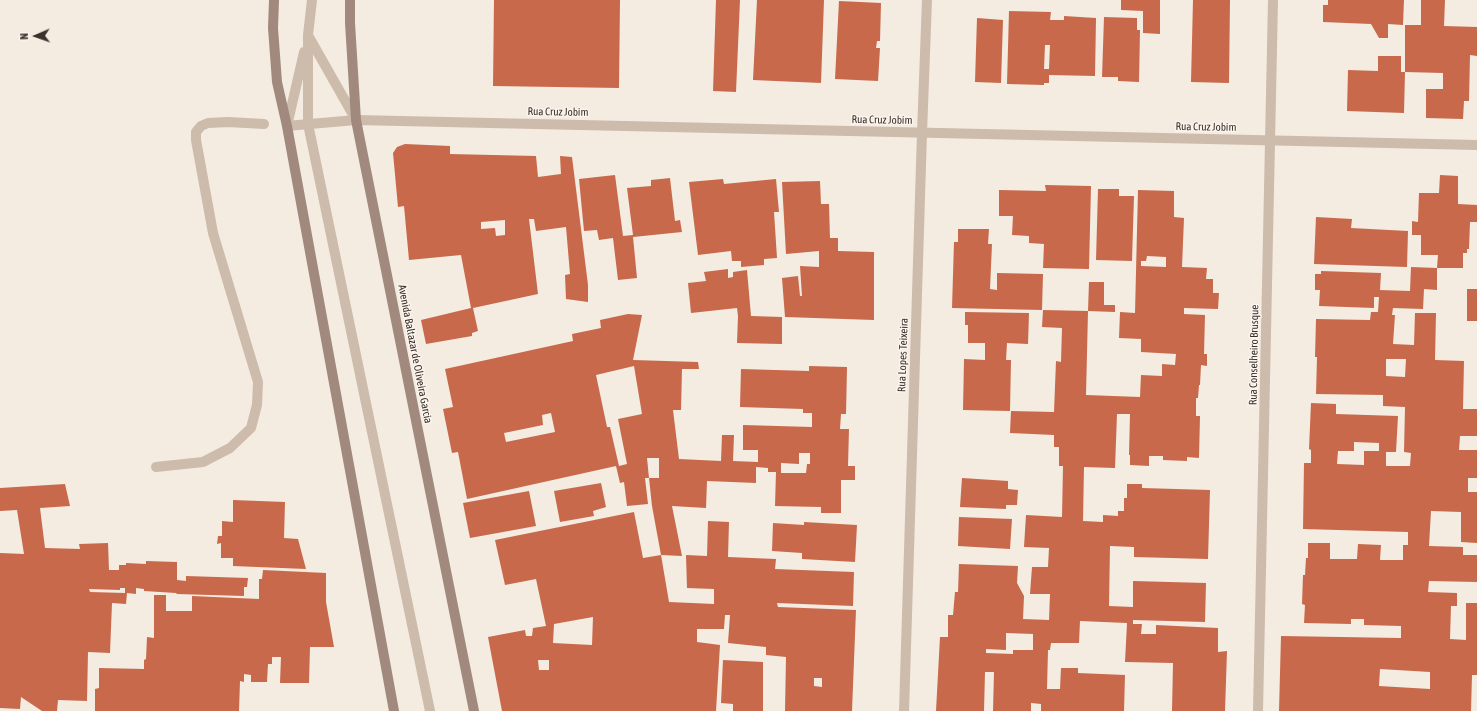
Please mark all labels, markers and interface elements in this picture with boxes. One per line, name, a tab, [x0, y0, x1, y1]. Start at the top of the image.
north arrow	[16, 16, 56, 56]
text: N	[18, 33, 30, 40]
street label: Rua Cruz Jobim	[528, 105, 588, 119]
street label: Rua Cruz Jobim	[852, 113, 912, 127]
street label: Rua Cruz Jobim	[1176, 120, 1236, 134]
street label: Avenida Baltazar de Oliveira Garcia	[395, 284, 435, 424]
street label: Rua Conselheiro Brusque	[1247, 305, 1261, 405]
street label: Rua Lopes Teixeira	[895, 318, 911, 392]

